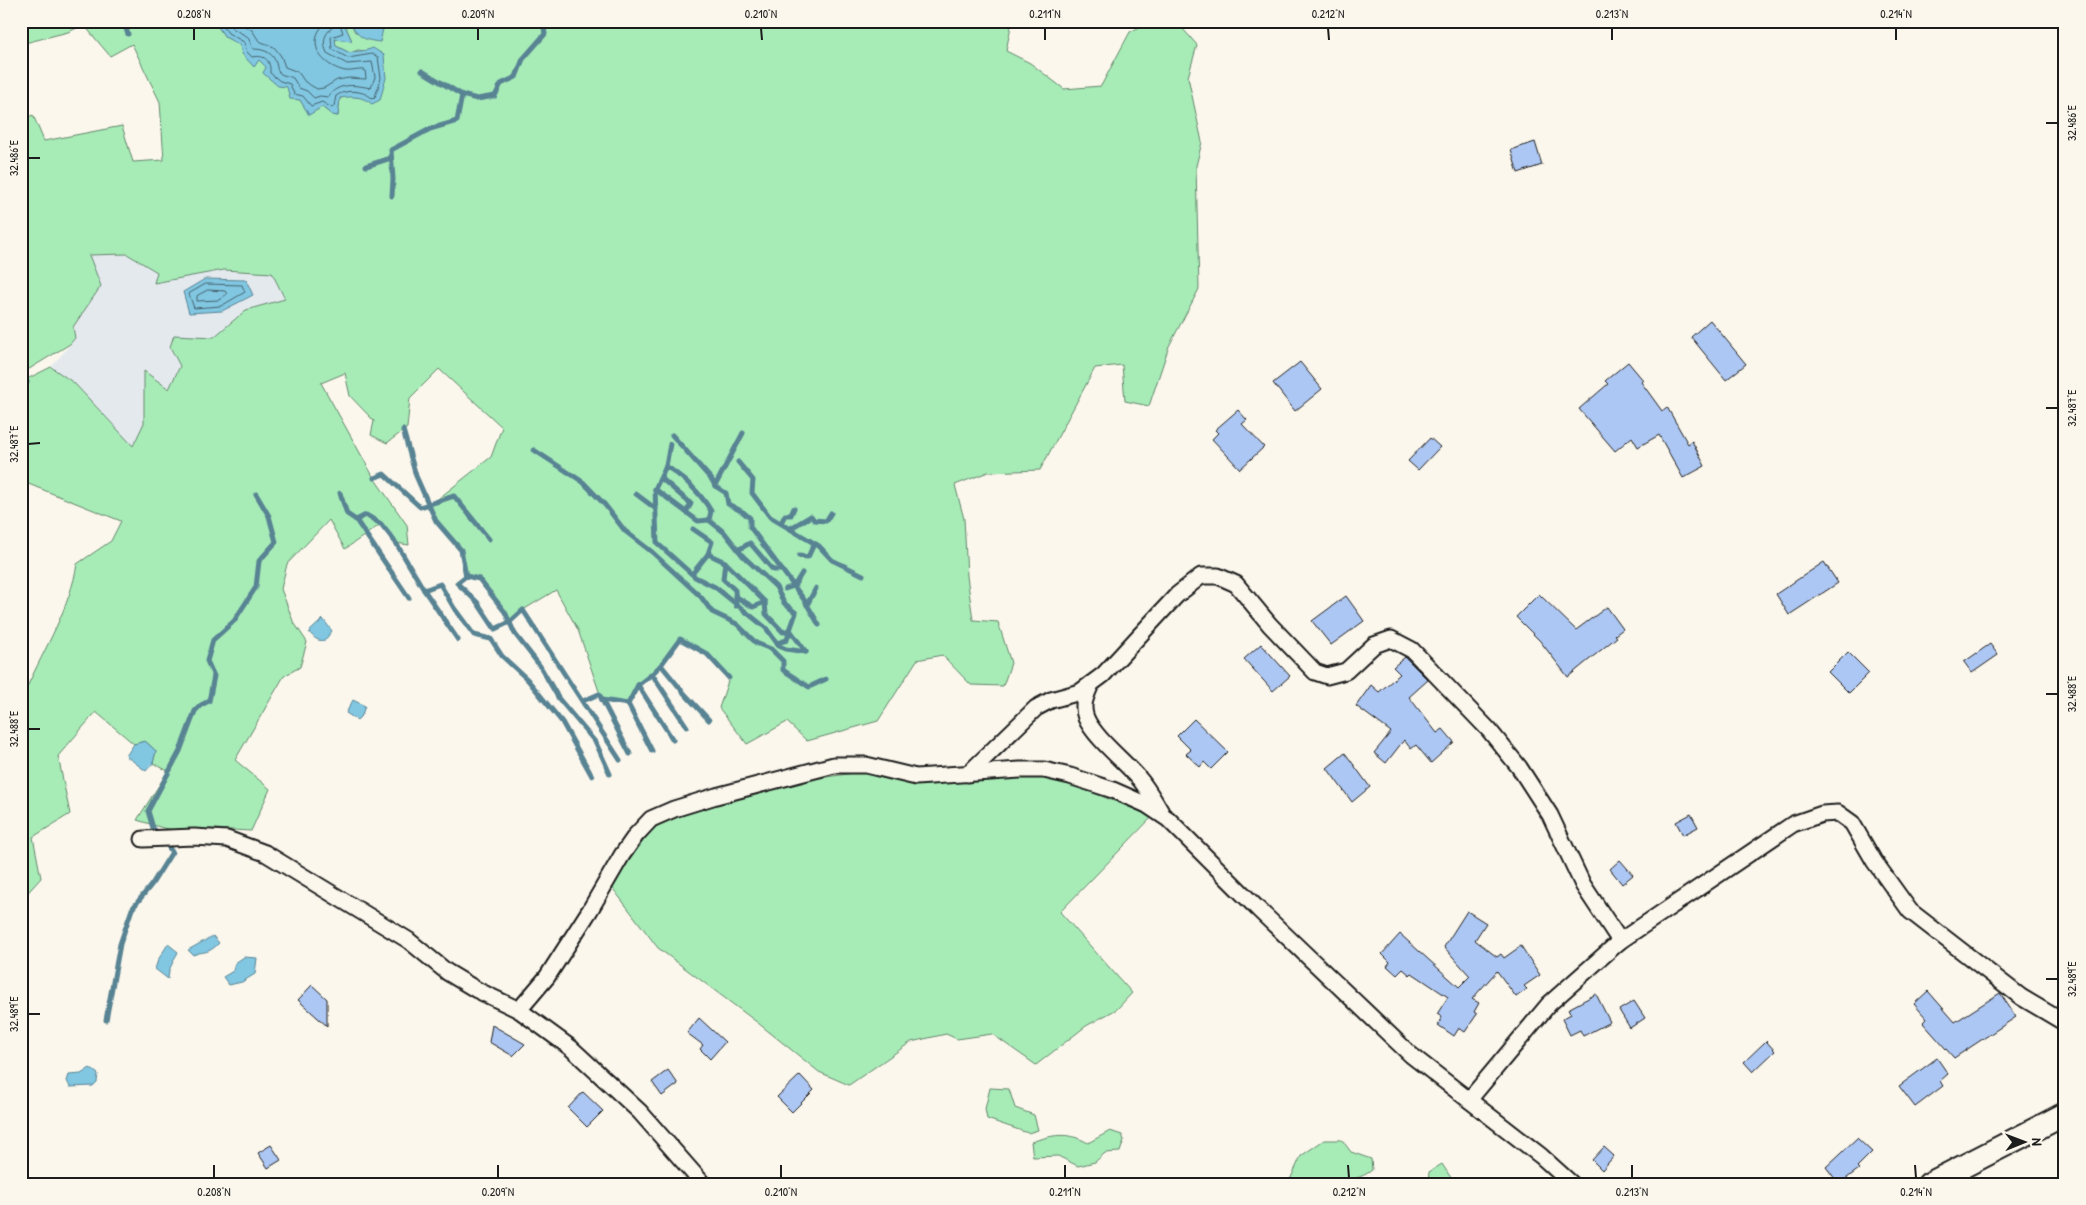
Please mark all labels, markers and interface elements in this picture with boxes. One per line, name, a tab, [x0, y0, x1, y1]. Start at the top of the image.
text: 0.208°N	[177, 5, 211, 22]
text: 0.209°N	[462, 5, 494, 22]
text: 0.210°N	[745, 5, 777, 22]
text: 0.211°N	[1029, 5, 1061, 22]
text: 0.212°N	[1312, 5, 1344, 22]
text: 0.213°N	[1596, 5, 1628, 22]
text: 0.214°N	[1880, 5, 1912, 22]
text: 32.486°E	[2063, 104, 2080, 141]
text: 32.486°E	[5, 139, 22, 176]
text: 32.487°E	[2063, 389, 2080, 427]
text: 32.487°E	[5, 425, 22, 463]
text: 32.488°E	[2063, 675, 2080, 712]
text: 32.488°E	[5, 710, 22, 747]
text: 32.489°E	[2063, 960, 2080, 997]
text: 32.489°E	[5, 995, 22, 1032]
north arrow	[1998, 1118, 2048, 1168]
text: N	[2028, 1138, 2047, 1146]
text: 0.208°N	[197, 1183, 231, 1200]
text: 0.209°N	[482, 1183, 514, 1200]
text: 0.210°N	[765, 1183, 797, 1200]
text: 0.211°N	[1049, 1183, 1081, 1200]
text: 0.212°N	[1333, 1183, 1365, 1200]
text: 0.213°N	[1616, 1183, 1648, 1200]
text: 0.214°N	[1900, 1183, 1932, 1200]

